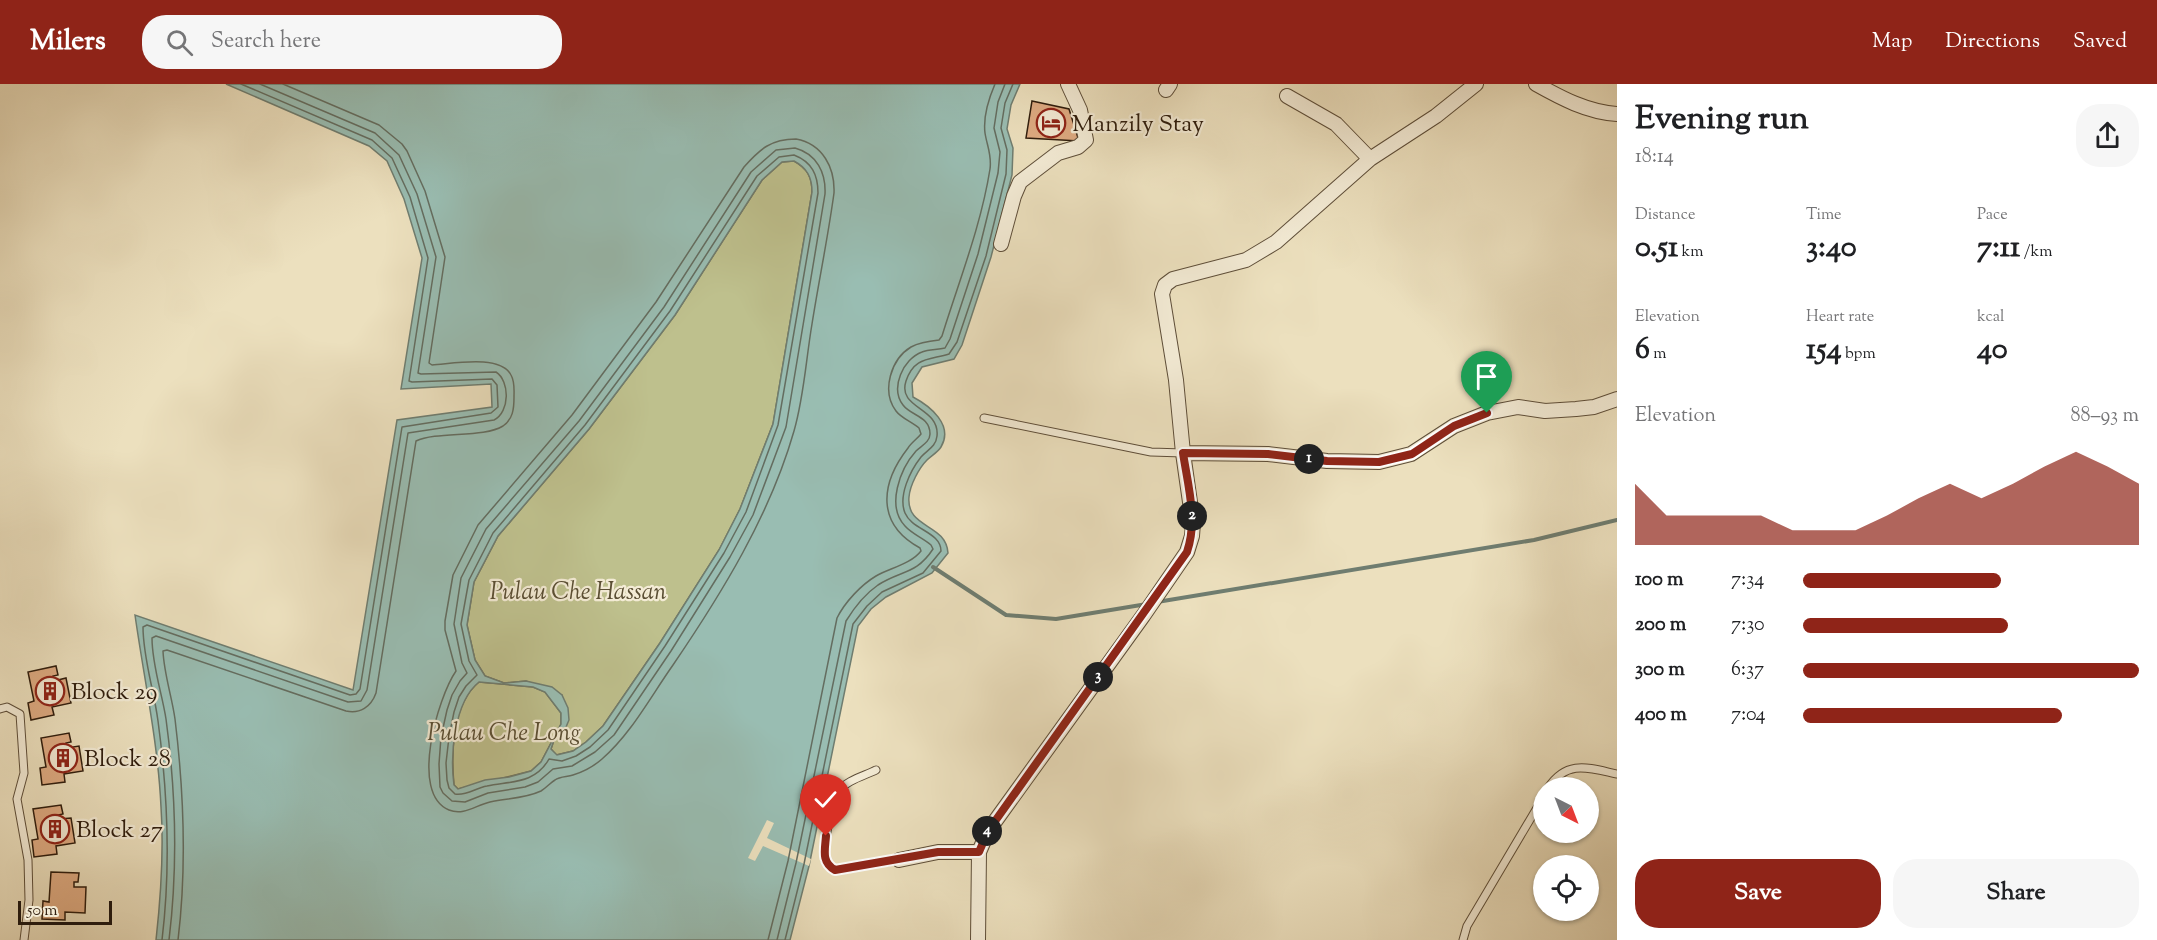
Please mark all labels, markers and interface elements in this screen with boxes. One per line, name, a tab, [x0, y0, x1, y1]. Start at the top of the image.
search box	[142, 15, 562, 69]
text: Milers	[30, 22, 106, 62]
icon: search	[163, 26, 196, 59]
text: Search here	[211, 26, 321, 58]
text: Map	[1872, 27, 1912, 57]
text: Directions	[1945, 27, 2040, 57]
text: Saved	[2073, 27, 2127, 57]
text: Evening run	[1635, 96, 1809, 144]
button: share	[2076, 104, 2139, 167]
hotel icon: Manzily Stay	[1035, 107, 1067, 139]
place label: Manzily Stay	[1072, 108, 1204, 142]
text: 18:14	[1635, 143, 1674, 172]
text: Distance	[1635, 204, 1695, 227]
text: Time	[1806, 204, 1842, 227]
text: Pace	[1977, 204, 2008, 227]
text: 0.51	[1635, 227, 1678, 270]
text: 3:40	[1806, 227, 1857, 270]
text: 7:11	[1977, 227, 2020, 270]
text: km	[1678, 241, 1703, 264]
text: /km	[2020, 241, 2053, 264]
text: Elevation	[1635, 306, 1700, 329]
text: Heart rate	[1806, 306, 1874, 329]
text: kcal	[1977, 306, 2005, 329]
text: 6	[1635, 329, 1650, 372]
text: 154	[1806, 329, 1842, 372]
text: 40	[1977, 329, 2008, 372]
text: m	[1650, 343, 1667, 366]
text: bpm	[1842, 343, 1876, 366]
pin	[1461, 351, 1512, 413]
icon: arrive	[1470, 360, 1503, 393]
text: Elevation	[1635, 402, 1716, 431]
text: 88–93 m	[2070, 402, 2139, 431]
pin: 1	[1294, 444, 1324, 474]
text: 1	[1306, 447, 1312, 470]
pin: 2	[1177, 501, 1207, 531]
text: 2	[1188, 504, 1196, 527]
text: 100 m	[1635, 566, 1684, 595]
text: 7:34	[1731, 566, 1764, 595]
park label: Pulau Che Hassan	[490, 576, 667, 610]
text: 200 m	[1635, 611, 1686, 640]
text: 7:30	[1731, 611, 1765, 640]
text: 300 m	[1635, 656, 1685, 685]
text: 6:37	[1731, 656, 1764, 685]
pin: 3	[1083, 662, 1113, 692]
text: 3	[1095, 665, 1101, 688]
building icon: Block 29	[34, 675, 66, 707]
place label: Block 29	[71, 676, 157, 710]
text: 400 m	[1635, 701, 1687, 730]
text: 7:04	[1731, 701, 1766, 730]
park label: Pulau Che Long	[427, 717, 581, 751]
building icon: Block 28	[47, 742, 79, 774]
place label: Block 28	[84, 743, 171, 777]
pin	[800, 774, 851, 836]
north arrow	[1533, 777, 1599, 843]
map controls	[1533, 777, 1599, 921]
icon: check	[809, 783, 842, 816]
building icon: Block 27	[39, 813, 71, 845]
place label: Block 27	[76, 814, 163, 848]
pin: 4	[972, 816, 1002, 846]
text: 4	[983, 819, 991, 842]
button: locate	[1533, 855, 1599, 921]
button: Save	[1635, 859, 1881, 928]
button: Share	[1893, 859, 2139, 928]
scale bar	[18, 898, 112, 926]
text: 50 m	[27, 900, 58, 923]

